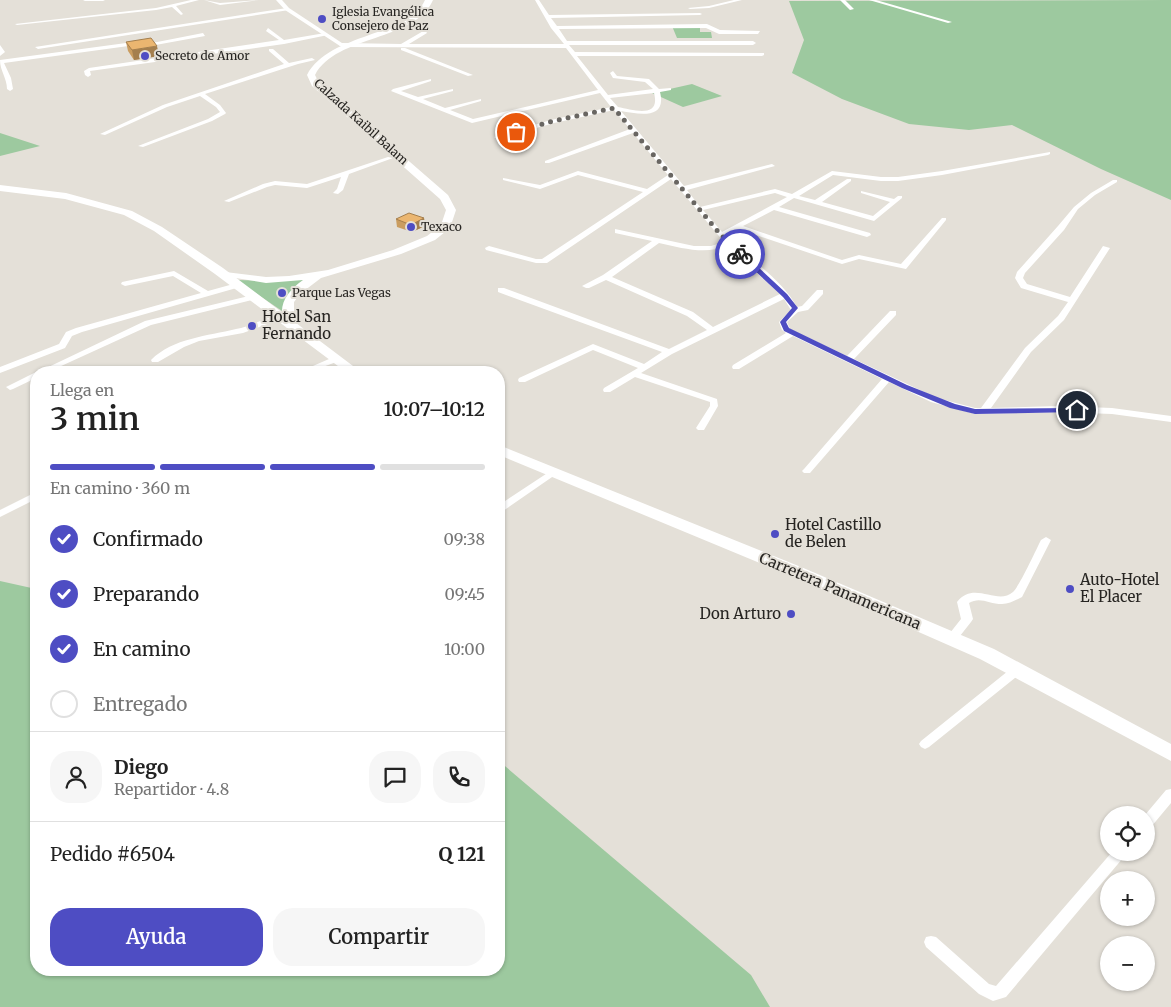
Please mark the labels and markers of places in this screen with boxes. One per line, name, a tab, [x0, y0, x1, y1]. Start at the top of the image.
place label: Iglesia Evangélica Consejero de Paz	[332, 4, 435, 33]
marker: Iglesia Evangélica Consejero de Paz	[316, 13, 328, 25]
place label: Secreto de Amor	[155, 48, 250, 63]
marker: Secreto de Amor	[139, 50, 151, 62]
pin	[495, 111, 537, 153]
place label: Texaco	[421, 219, 462, 234]
marker: Texaco	[405, 221, 417, 233]
place label: Parque Las Vegas	[292, 285, 391, 300]
marker: Parque Las Vegas	[276, 287, 288, 299]
place label: Hotel San Fernando	[262, 307, 331, 343]
marker: Hotel San Fernando	[246, 320, 258, 332]
pin	[1056, 389, 1098, 431]
place label: Hotel Castillo de Belen	[785, 515, 882, 551]
marker: Hotel Castillo de Belen	[769, 528, 781, 540]
place label: Auto-Hotel El Placer	[1079, 570, 1160, 606]
marker: Auto-Hotel El Placer	[1064, 583, 1076, 595]
place label: Don Arturo	[700, 604, 781, 623]
marker: Don Arturo	[785, 608, 797, 620]

